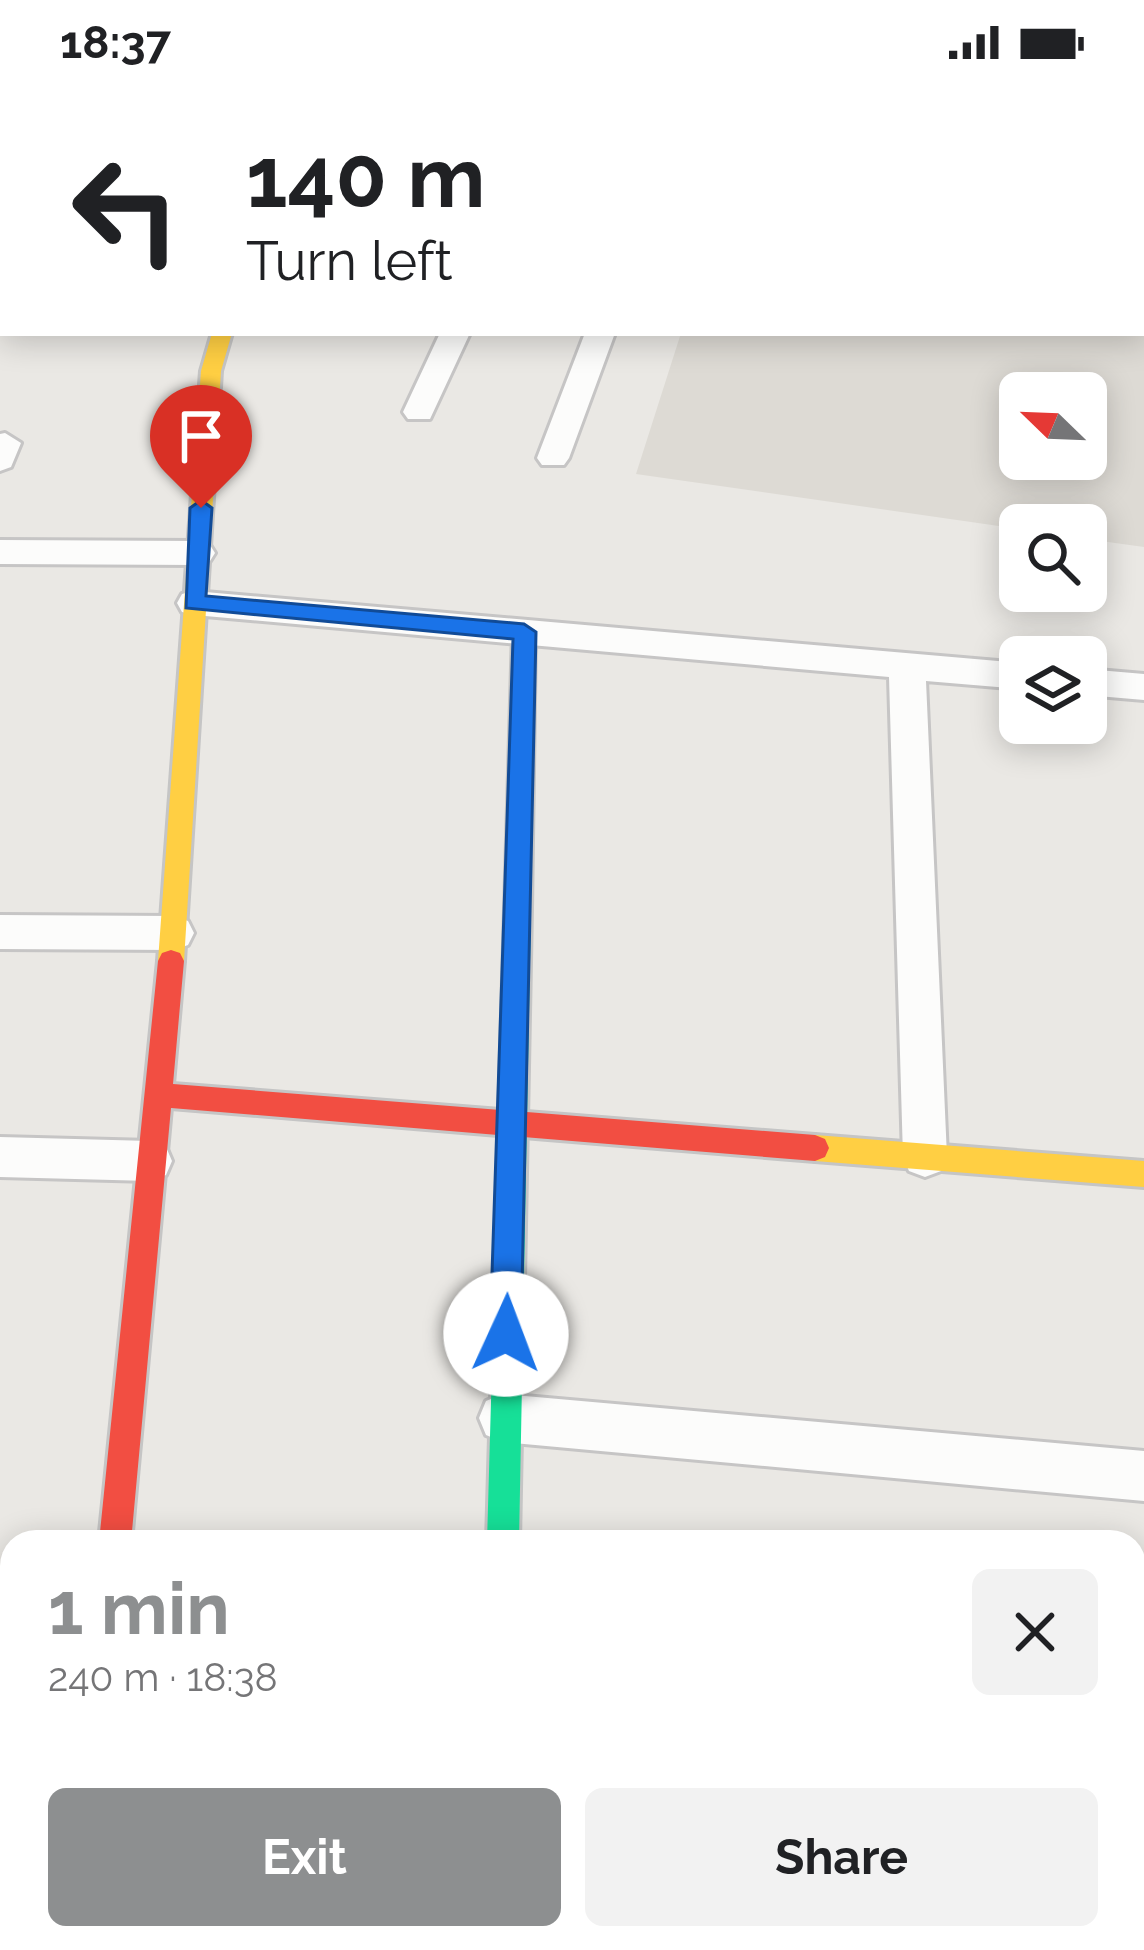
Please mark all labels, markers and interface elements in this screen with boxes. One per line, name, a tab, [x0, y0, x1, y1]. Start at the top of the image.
text: 18:37	[60, 16, 171, 69]
text: 140 m	[246, 128, 485, 227]
icon: left	[48, 132, 204, 288]
text: Turn left	[246, 229, 453, 293]
north arrow	[999, 372, 1107, 480]
map controls	[999, 372, 1107, 744]
pin	[150, 385, 252, 508]
icon: arrive	[168, 403, 234, 469]
button: search	[999, 504, 1107, 612]
button: layers	[999, 636, 1107, 744]
position arrow	[443, 1271, 569, 1397]
text: 1 min	[48, 1566, 230, 1651]
button: close	[972, 1569, 1098, 1695]
text: 240 m · 18:38	[48, 1654, 278, 1700]
button: Exit	[48, 1788, 561, 1926]
button: Share	[585, 1788, 1098, 1926]

